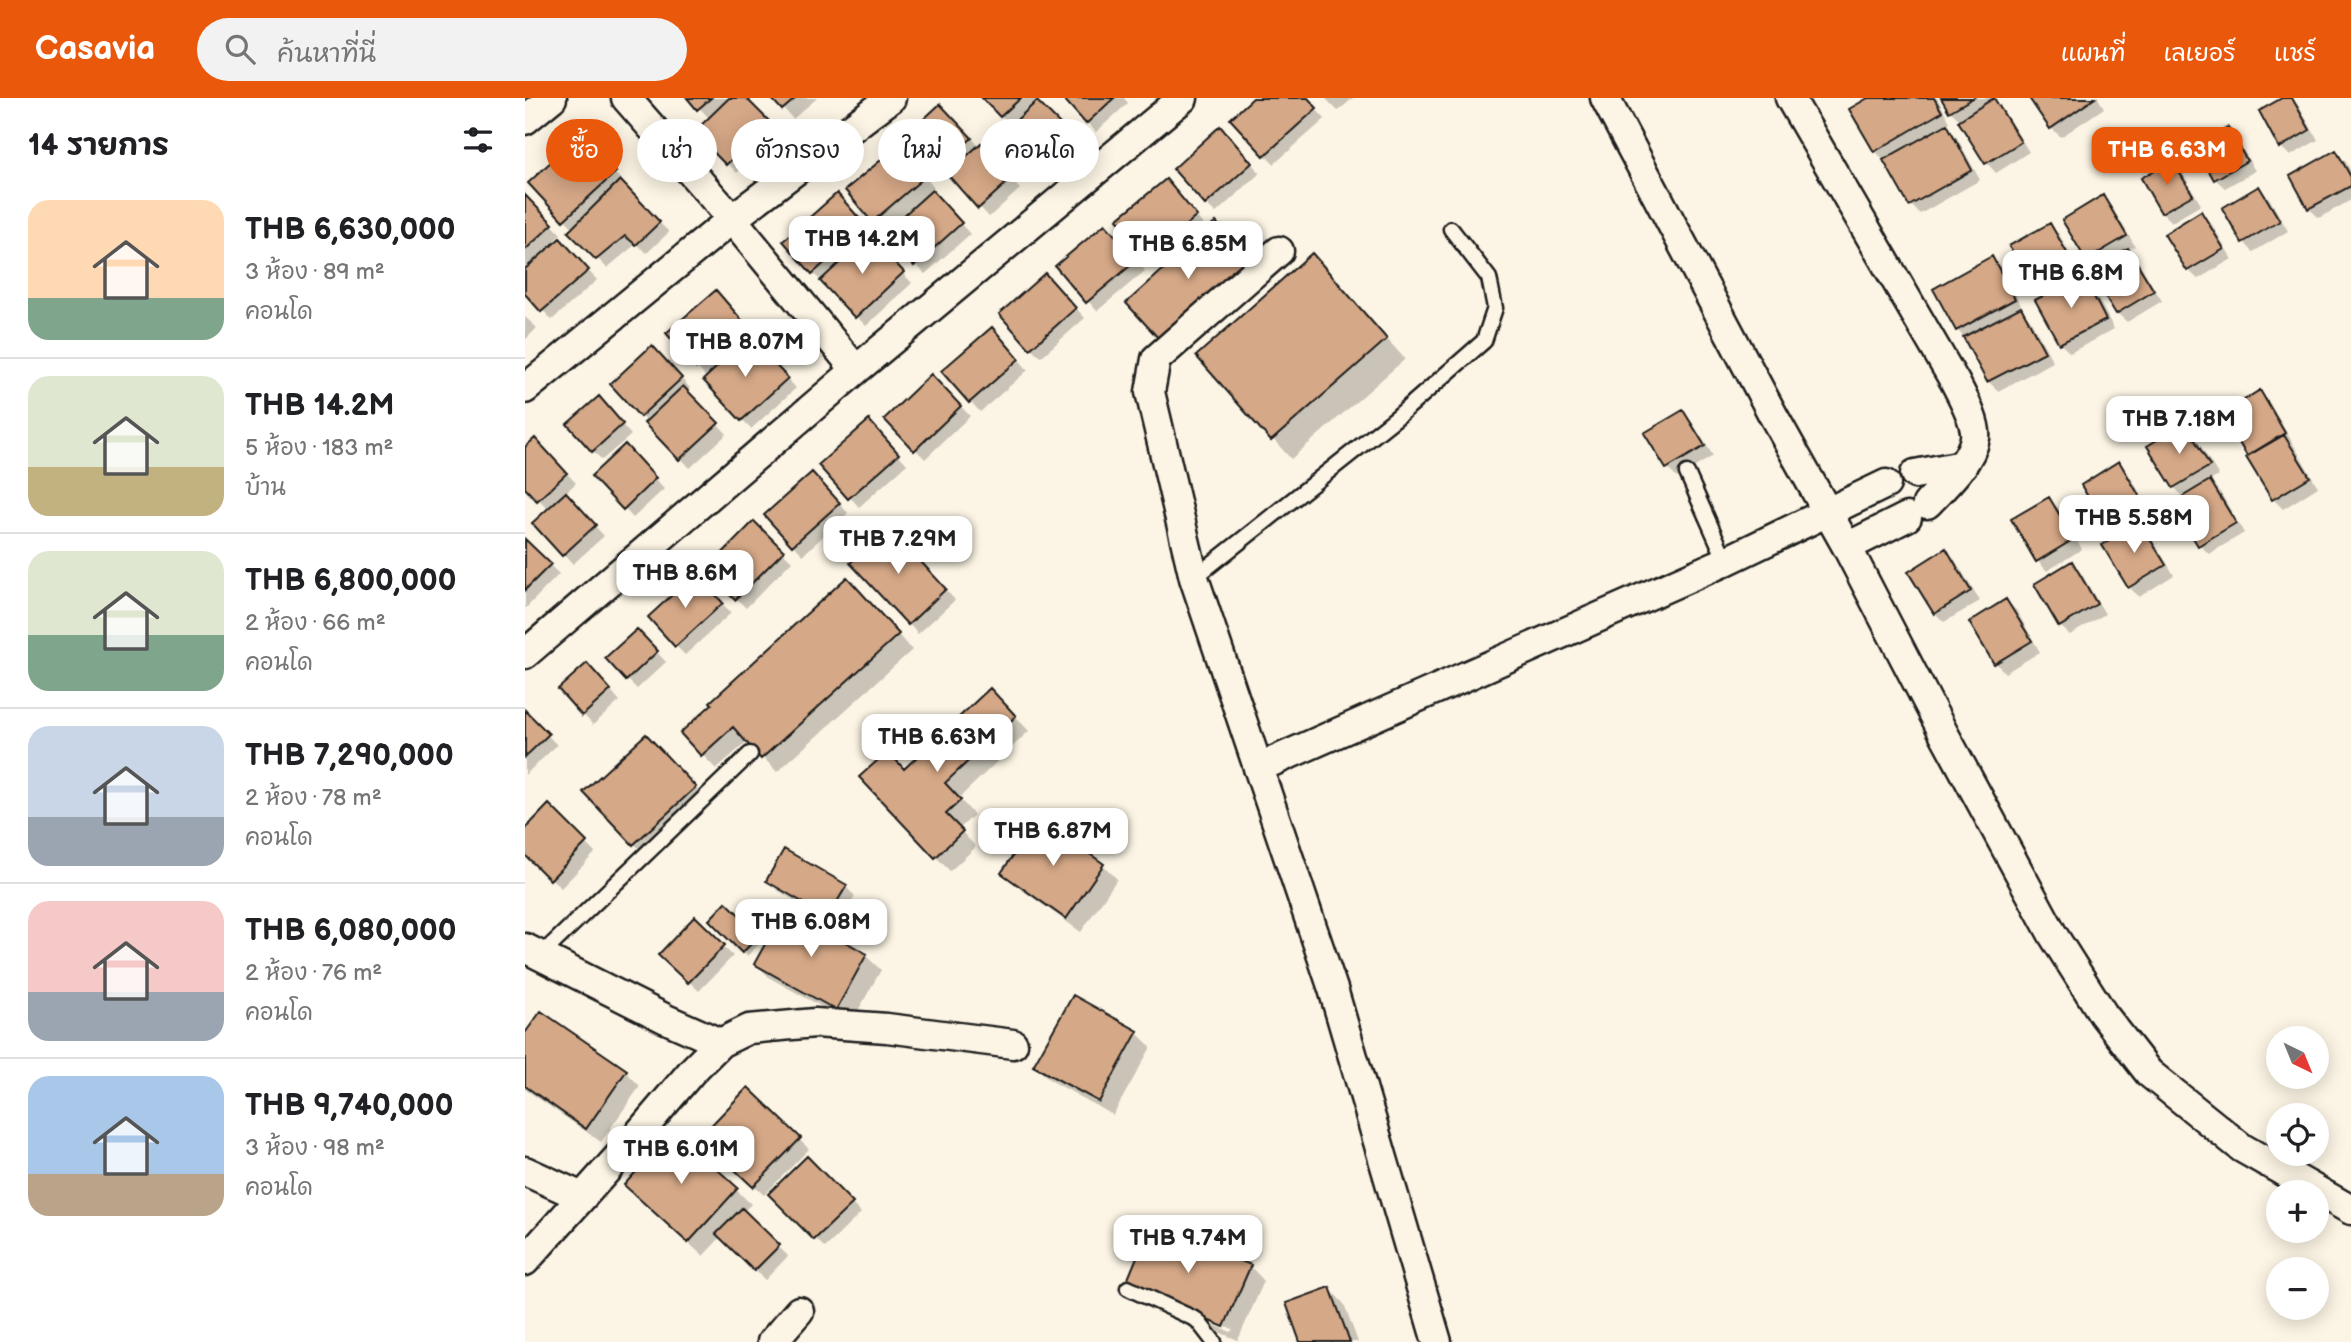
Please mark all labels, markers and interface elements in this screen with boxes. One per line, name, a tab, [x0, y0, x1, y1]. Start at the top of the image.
search box	[197, 18, 687, 81]
text: Casavia	[35, 29, 155, 69]
icon: search	[221, 30, 259, 68]
text: ค้นหาที่นี่	[277, 39, 376, 70]
text: แผนที่	[2061, 39, 2126, 68]
text: เลเยอร์	[2164, 39, 2236, 68]
text: แชร์	[2274, 39, 2316, 68]
chip: ซื้อ	[546, 119, 623, 182]
chip: เช่า	[637, 119, 717, 182]
chip: ตัวกรอง	[731, 119, 864, 182]
chip: ใหม่	[878, 119, 966, 182]
chip: คอนโด	[980, 119, 1099, 182]
icon: filters	[459, 121, 497, 159]
pin: THB 6.63M	[2087, 127, 2247, 187]
text: 14 รายการ	[28, 128, 169, 164]
text: THB 6.63M	[2108, 136, 2226, 164]
text: THB 6,630,000	[245, 212, 455, 248]
pin: THB 14.2M	[782, 216, 942, 276]
pin: THB 6.85M	[1108, 222, 1268, 281]
text: THB 14.2M	[805, 225, 919, 253]
icon: home	[84, 228, 168, 312]
text: THB 6.85M	[1129, 230, 1247, 258]
pin: THB 6.8M	[1999, 250, 2143, 310]
text: 3 ห้อง · 89 m²	[245, 258, 385, 286]
text: THB 6.8M	[2018, 259, 2124, 287]
text: คอนโด	[245, 298, 313, 326]
pin: THB 8.07M	[665, 320, 825, 379]
text: THB 8.07M	[686, 328, 804, 356]
text: THB 14.2M	[245, 388, 394, 424]
pin: THB 7.18M	[2099, 396, 2259, 456]
icon: home	[84, 404, 168, 488]
text: THB 7.18M	[2122, 405, 2236, 433]
text: 5 ห้อง · 183 m²	[245, 434, 394, 462]
text: บ้าน	[245, 474, 286, 502]
pin: THB 5.58M	[2054, 496, 2214, 555]
text: THB 5.58M	[2075, 504, 2193, 532]
pin: THB 7.29M	[818, 517, 978, 576]
text: THB 7.29M	[839, 525, 957, 553]
pin: THB 8.6M	[613, 550, 757, 610]
text: THB 8.6M	[632, 559, 738, 587]
text: THB 6,800,000	[245, 563, 457, 599]
icon: home	[84, 579, 168, 663]
text: 2 ห้อง · 66 m²	[245, 609, 386, 637]
text: คอนโด	[245, 649, 313, 677]
pin: THB 6.63M	[857, 714, 1017, 774]
text: THB 6.63M	[878, 723, 996, 751]
text: THB 7,290,000	[245, 738, 454, 774]
icon: home	[84, 754, 168, 838]
text: 2 ห้อง · 78 m²	[245, 784, 382, 812]
pin: THB 6.87M	[973, 808, 1133, 868]
text: THB 6.87M	[994, 817, 1112, 845]
text: คอนโด	[245, 824, 313, 852]
pin: THB 6.08M	[731, 900, 891, 959]
text: THB 6.08M	[751, 908, 871, 936]
text: THB 6,080,000	[245, 913, 457, 949]
icon: home	[84, 929, 168, 1013]
text: 2 ห้อง · 76 m²	[245, 959, 382, 987]
text: คอนโด	[245, 999, 313, 1027]
north arrow	[2266, 1026, 2329, 1088]
map controls	[2266, 1026, 2329, 1320]
text: THB 9,740,000	[245, 1088, 453, 1124]
button: locate	[2266, 1103, 2329, 1166]
icon: home	[84, 1104, 168, 1188]
pin: THB 6.01M	[601, 1126, 761, 1186]
text: 3 ห้อง · 98 m²	[245, 1134, 385, 1162]
text: THB 6.01M	[623, 1135, 739, 1163]
text: คอนโด	[245, 1174, 313, 1202]
button: +	[2266, 1180, 2329, 1243]
pin: THB 9.74M	[1108, 1216, 1268, 1275]
text: THB 9.74M	[1129, 1224, 1247, 1252]
button: −	[2266, 1257, 2329, 1320]

